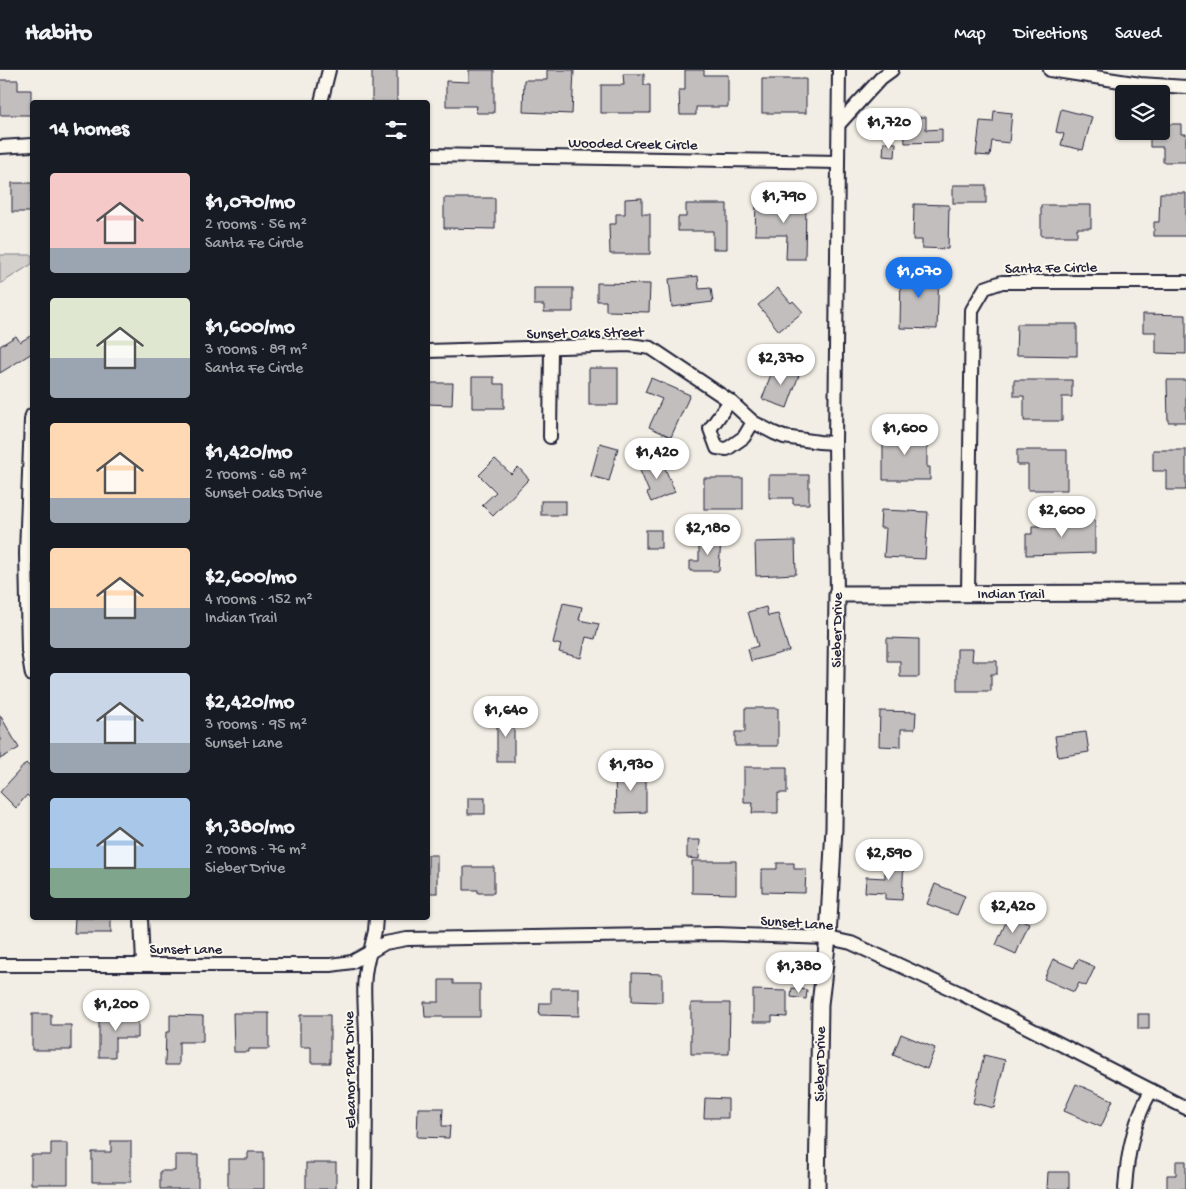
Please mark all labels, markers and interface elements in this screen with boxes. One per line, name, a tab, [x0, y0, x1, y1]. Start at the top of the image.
text: Habito	[25, 20, 92, 49]
text: Map	[954, 24, 986, 45]
text: Directions	[1014, 24, 1087, 45]
text: Saved	[1115, 24, 1161, 45]
map controls	[1115, 85, 1170, 140]
button: layers	[1115, 85, 1170, 140]
pin: $1,720	[848, 108, 930, 150]
text: $1,720	[867, 114, 911, 133]
icon: filters	[382, 116, 410, 144]
text: 14 homes	[50, 118, 129, 143]
street label: Wooded Creek Circle	[568, 135, 698, 155]
pin: $1,790	[743, 182, 825, 224]
text: $1,790	[762, 188, 806, 207]
text: $1,070/mo	[205, 191, 295, 216]
icon: home	[90, 193, 150, 253]
text: 2 rooms · 56 m²	[205, 216, 307, 235]
text: Santa Fe Circle	[205, 235, 303, 254]
pin: $1,070	[878, 256, 960, 299]
street label: Santa Fe Circle	[1005, 259, 1098, 279]
text: $1,070	[896, 263, 942, 282]
text: $1,600/mo	[205, 316, 295, 341]
icon: home	[90, 318, 150, 378]
street label: Sunset Oaks Street	[526, 324, 646, 344]
text: 3 rooms · 89 m²	[205, 341, 307, 360]
pin: $2,370	[740, 344, 822, 386]
text: $2,370	[758, 350, 804, 369]
text: Santa Fe Circle	[205, 360, 303, 379]
pin: $1,600	[864, 414, 946, 456]
text: $1,600	[883, 420, 927, 439]
pin: $1,420	[616, 438, 698, 480]
text: $1,420/mo	[205, 441, 293, 466]
icon: home	[90, 443, 150, 503]
text: $1,420	[635, 444, 679, 463]
text: 2 rooms · 68 m²	[205, 466, 307, 485]
text: Sunset Oaks Drive	[205, 485, 322, 504]
pin: $2,600	[1021, 496, 1103, 538]
text: $2,600	[1039, 502, 1085, 521]
pin: $2,180	[667, 514, 749, 556]
text: $2,180	[686, 520, 730, 539]
text: $2,600/mo	[205, 566, 297, 591]
icon: home	[90, 568, 150, 628]
street label: Indian Trail	[977, 586, 1045, 604]
text: 4 rooms · 152 m²	[205, 591, 313, 610]
street label: Sieber Drive	[828, 592, 848, 668]
text: Indian Trail	[205, 610, 277, 629]
text: $2,420/mo	[205, 691, 294, 716]
icon: home	[90, 693, 150, 753]
pin: $1,640	[465, 696, 547, 738]
text: $1,640	[484, 702, 528, 721]
text: 3 rooms · 95 m²	[205, 716, 307, 735]
text: Sunset Lane	[205, 735, 283, 754]
pin: $1,930	[590, 750, 672, 792]
text: $1,930	[609, 756, 653, 775]
text: $1,380/mo	[205, 816, 295, 841]
icon: home	[90, 818, 150, 878]
pin: $2,590	[848, 838, 930, 881]
text: 2 rooms · 76 m²	[205, 841, 307, 860]
text: $2,590	[866, 845, 912, 864]
text: Sieber Drive	[205, 860, 285, 879]
pin: $2,420	[972, 892, 1054, 934]
text: $2,420	[991, 898, 1035, 917]
street label: Sunset Lane	[760, 912, 834, 936]
street label: Sunset Lane	[150, 941, 223, 959]
pin: $1,380	[758, 952, 840, 994]
text: $1,380	[777, 958, 821, 977]
pin: $1,200	[75, 990, 157, 1032]
text: $1,200	[94, 996, 138, 1015]
street label: Eleanor Park Drive	[341, 1011, 361, 1129]
street label: Sieber Drive	[811, 1026, 831, 1102]

